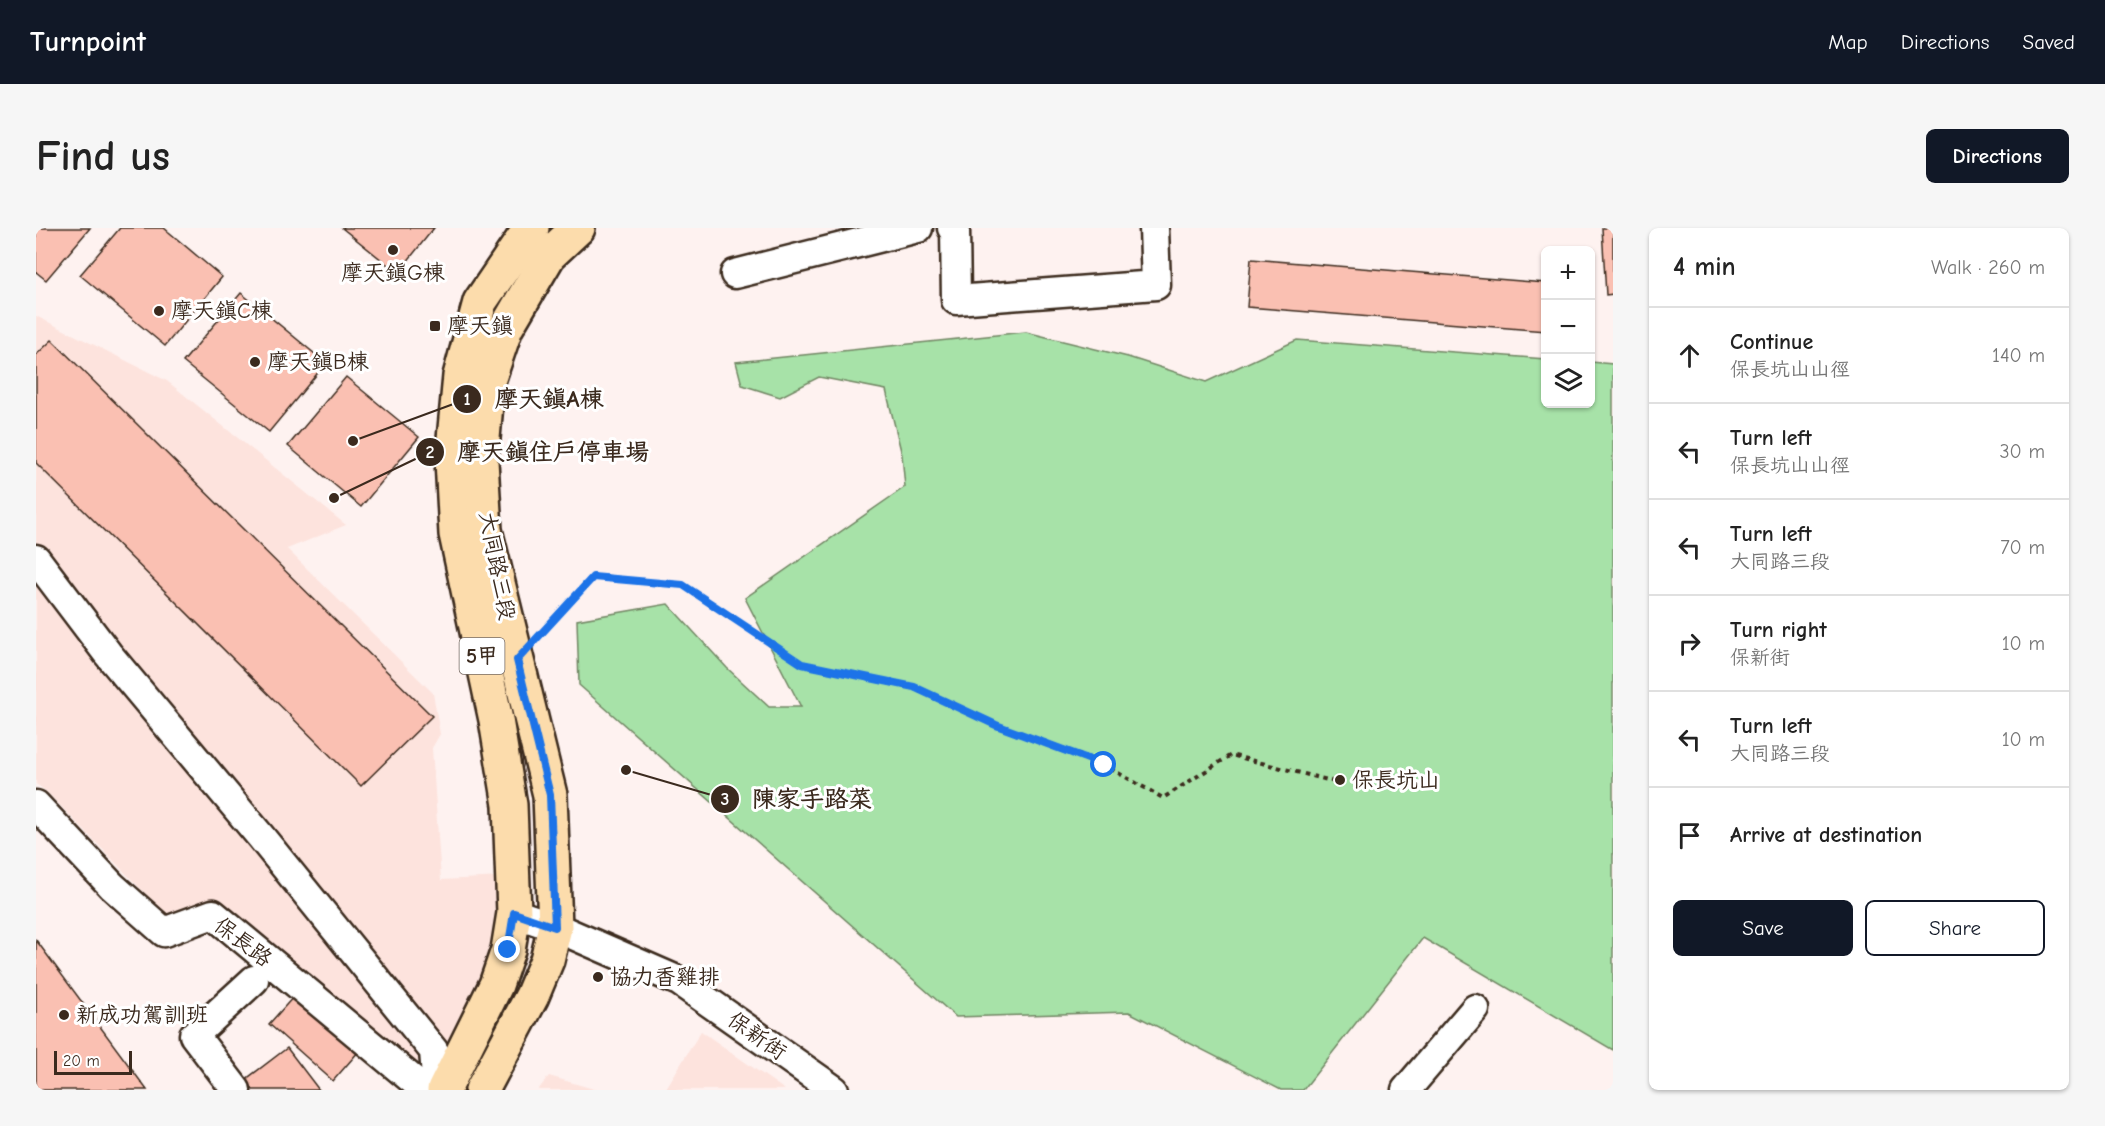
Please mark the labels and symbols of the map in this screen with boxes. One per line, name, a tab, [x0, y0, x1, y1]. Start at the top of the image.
marker: 摩天鎮G棟	[386, 243, 400, 257]
place label: 摩天鎮G棟	[341, 260, 445, 286]
place label: 摩天鎮C棟	[171, 298, 273, 324]
marker: 摩天鎮C棟	[152, 304, 166, 318]
place label: 摩天鎮	[447, 313, 513, 339]
marker: 摩天鎮	[428, 319, 442, 333]
place label: 摩天鎮B棟	[267, 349, 369, 375]
marker: 摩天鎮B棟	[248, 355, 262, 369]
callout: 摩天鎮A棟	[452, 378, 615, 420]
text: 摩天鎮A棟	[494, 385, 605, 413]
text: 1	[463, 389, 471, 410]
callout: 摩天鎮住戶停車場	[415, 431, 661, 473]
text: 摩天鎮住戶停車場	[457, 438, 649, 466]
text: 2	[426, 442, 435, 463]
street label: 大同路三段	[474, 510, 520, 622]
road number: 5甲	[460, 638, 504, 674]
route start	[1090, 751, 1116, 777]
place label: 保長坑山	[1352, 767, 1440, 793]
marker: 保長坑山	[1333, 773, 1347, 787]
callout: 陳家手路菜	[710, 778, 884, 820]
text: 陳家手路菜	[752, 785, 872, 813]
text: 3	[721, 789, 729, 810]
street label: 保長路	[209, 912, 277, 972]
route end	[494, 936, 520, 962]
place label: 協力香雞排	[610, 964, 720, 990]
marker: 協力香雞排	[591, 970, 605, 984]
place label: 新成功駕訓班	[76, 1002, 208, 1028]
street label: 保新街	[723, 1006, 791, 1066]
marker: 新成功駕訓班	[57, 1008, 71, 1022]
scale bar	[54, 1048, 132, 1076]

